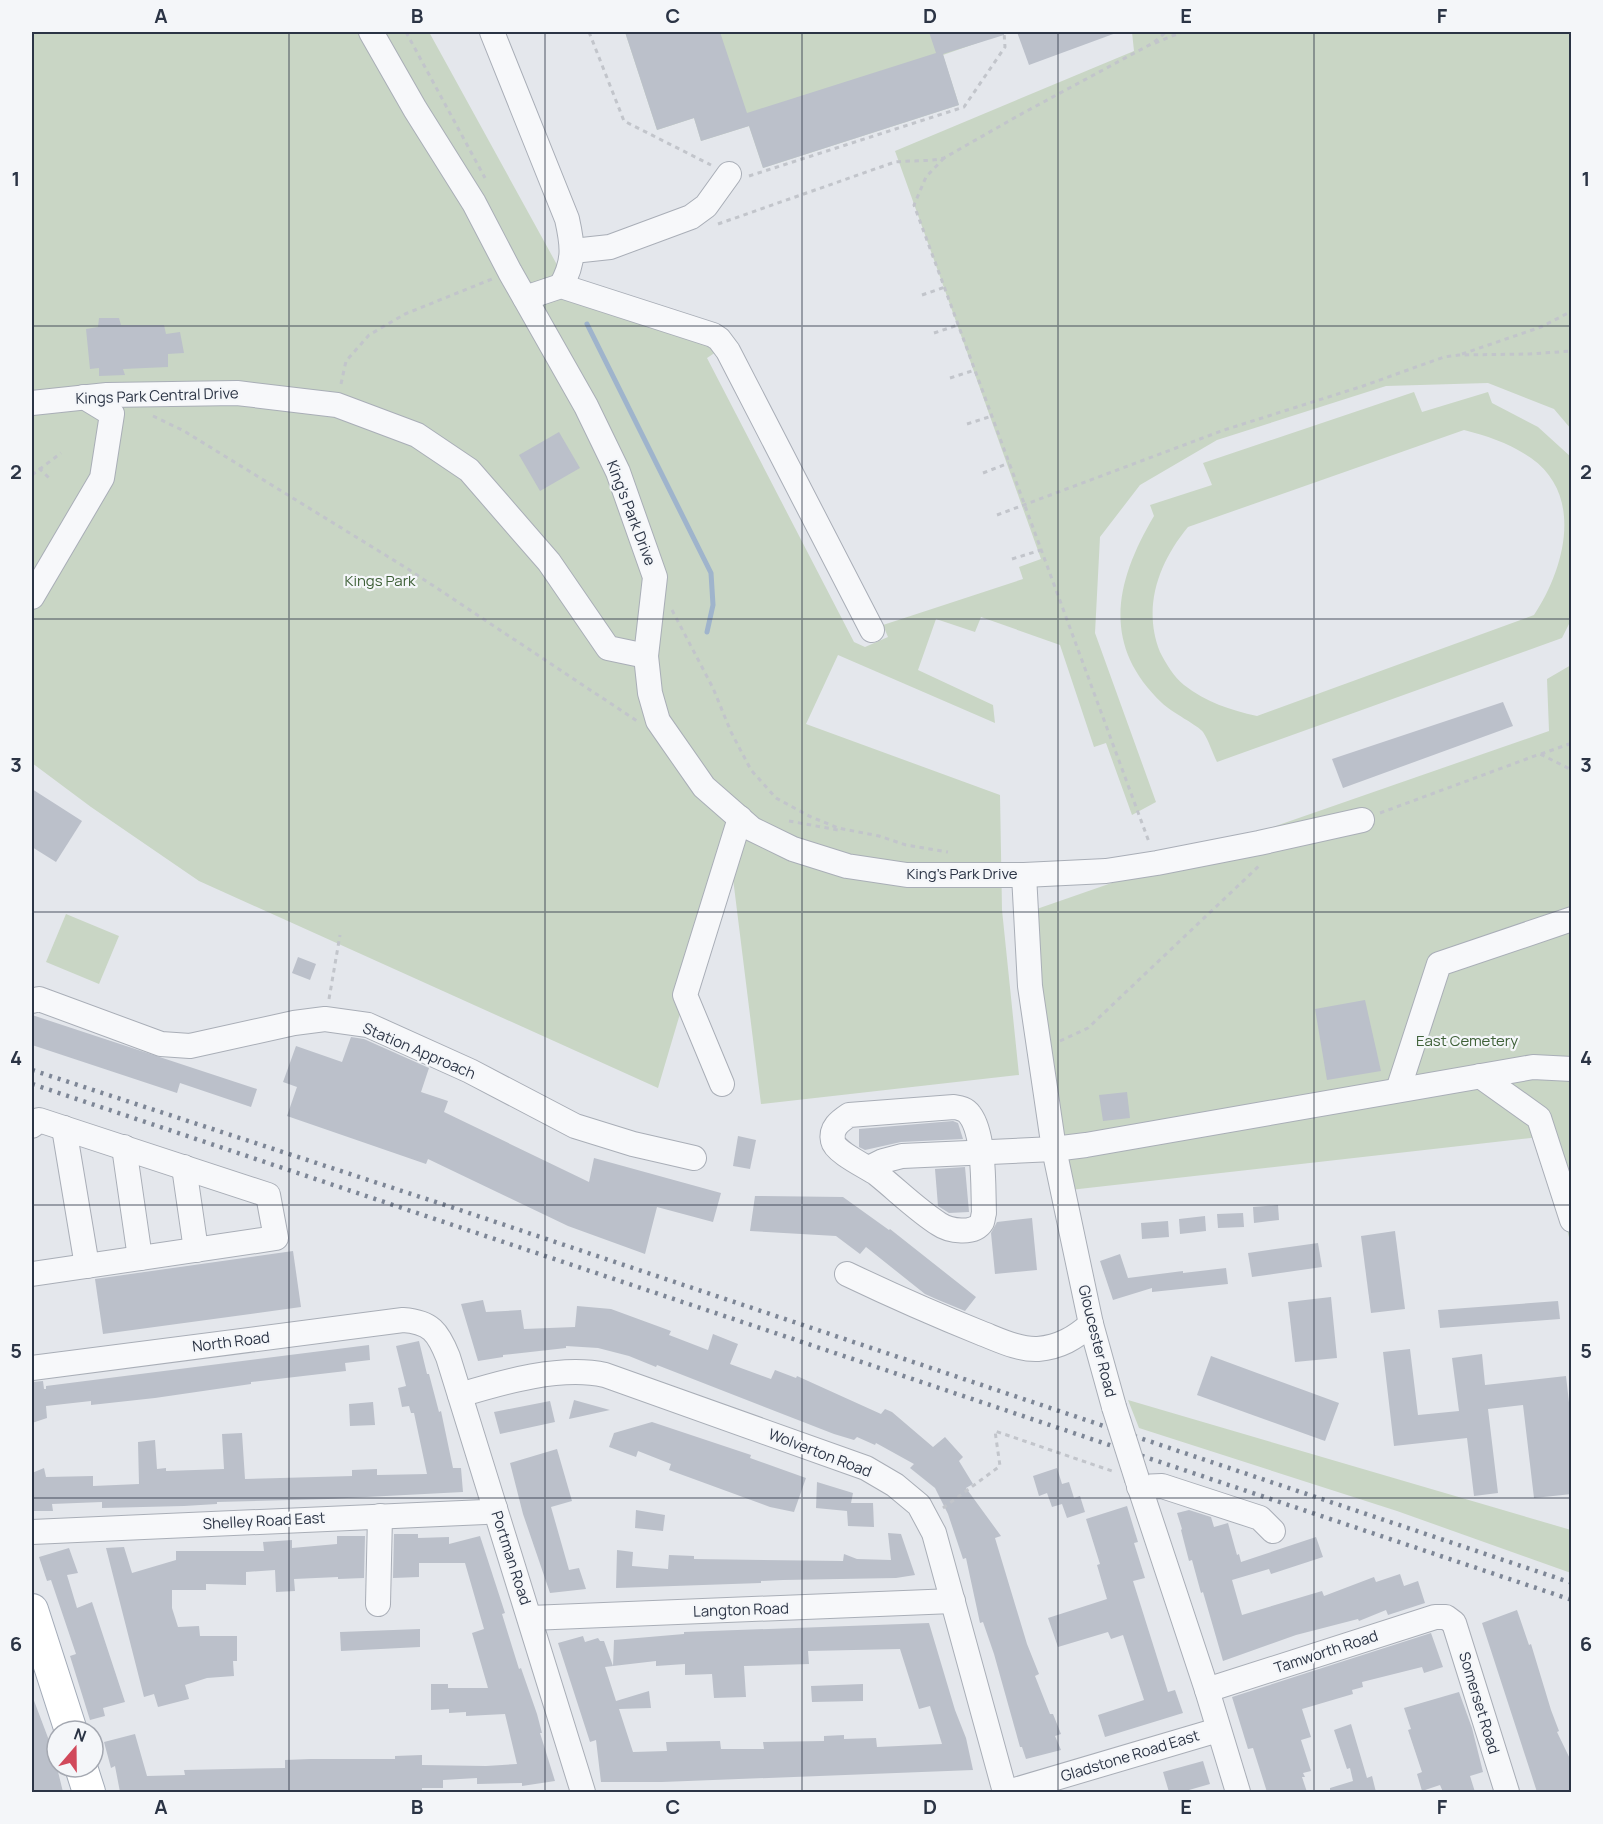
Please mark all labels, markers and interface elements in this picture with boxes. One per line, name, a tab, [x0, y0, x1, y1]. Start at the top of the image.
text: A	[154, 2, 168, 29]
text: B	[411, 2, 424, 29]
text: C	[666, 2, 680, 29]
text: D	[923, 2, 937, 29]
text: E	[1180, 2, 1192, 29]
text: F	[1437, 2, 1448, 29]
text: 1	[12, 165, 20, 192]
text: 1	[1582, 165, 1590, 192]
street label: Kings Park Central Drive	[75, 382, 239, 409]
street label: King's Park Drive	[602, 457, 661, 569]
text: 2	[10, 458, 22, 485]
text: 2	[1580, 458, 1592, 485]
park label: Kings Park	[345, 570, 416, 591]
text: 3	[10, 751, 22, 778]
text: 3	[1580, 751, 1592, 778]
street label: King's Park Drive	[906, 863, 1018, 884]
street label: Station Approach	[359, 1017, 479, 1084]
park label: East Cemetery	[1416, 1030, 1518, 1051]
text: 4	[10, 1044, 22, 1071]
text: 4	[1580, 1044, 1592, 1071]
street label: Gloucester Road	[1073, 1283, 1122, 1399]
street label: North Road	[191, 1326, 271, 1357]
text: 5	[10, 1337, 22, 1364]
text: 5	[1580, 1337, 1592, 1364]
street label: Wolverton Road	[766, 1423, 875, 1482]
street label: Shelley Road East	[202, 1507, 326, 1534]
street label: Portman Road	[486, 1508, 537, 1608]
street label: Langton Road	[693, 1597, 789, 1622]
street label: Tamworth Road	[1271, 1625, 1380, 1678]
text: 6	[10, 1630, 22, 1657]
text: 6	[1580, 1630, 1592, 1657]
street label: Somerset Road	[1454, 1649, 1505, 1757]
north arrow	[45, 1719, 105, 1779]
text: N	[71, 1723, 89, 1747]
street label: Gladstone Road East	[1058, 1724, 1202, 1787]
text: A	[154, 1793, 168, 1820]
text: B	[411, 1793, 424, 1820]
text: C	[666, 1793, 680, 1820]
text: D	[923, 1793, 937, 1820]
text: E	[1180, 1793, 1192, 1820]
text: F	[1437, 1793, 1448, 1820]

